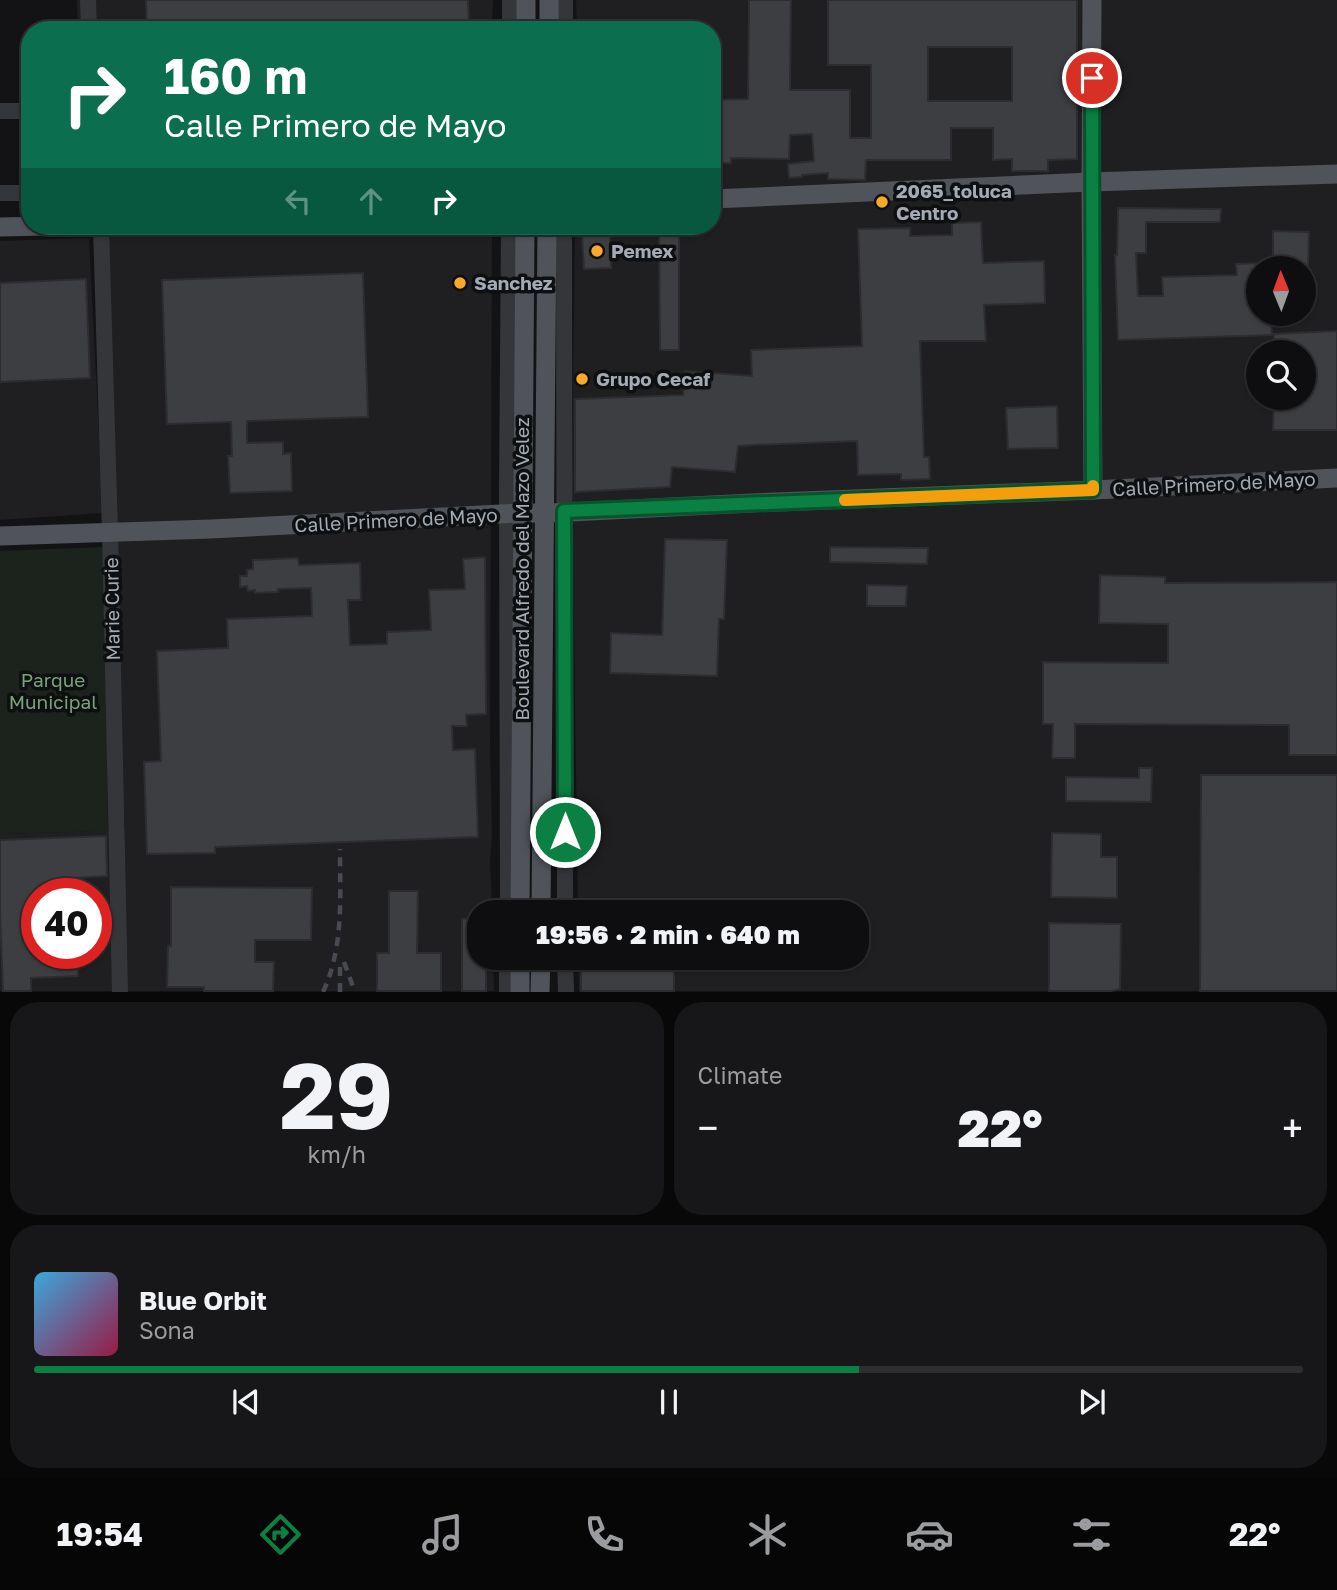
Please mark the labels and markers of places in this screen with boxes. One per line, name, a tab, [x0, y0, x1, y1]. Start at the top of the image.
pin	[1062, 48, 1122, 108]
place label: 2065_toluca Centro	[896, 179, 1012, 224]
marker: 2065_toluca Centro	[874, 194, 890, 210]
place label: Pemex	[611, 239, 673, 262]
marker: Pemex	[589, 243, 605, 259]
place label: Sanchez	[474, 271, 553, 294]
marker: Sanchez	[452, 275, 468, 291]
place label: Grupo Cecaf	[596, 367, 710, 390]
marker: Grupo Cecaf	[574, 371, 590, 387]

